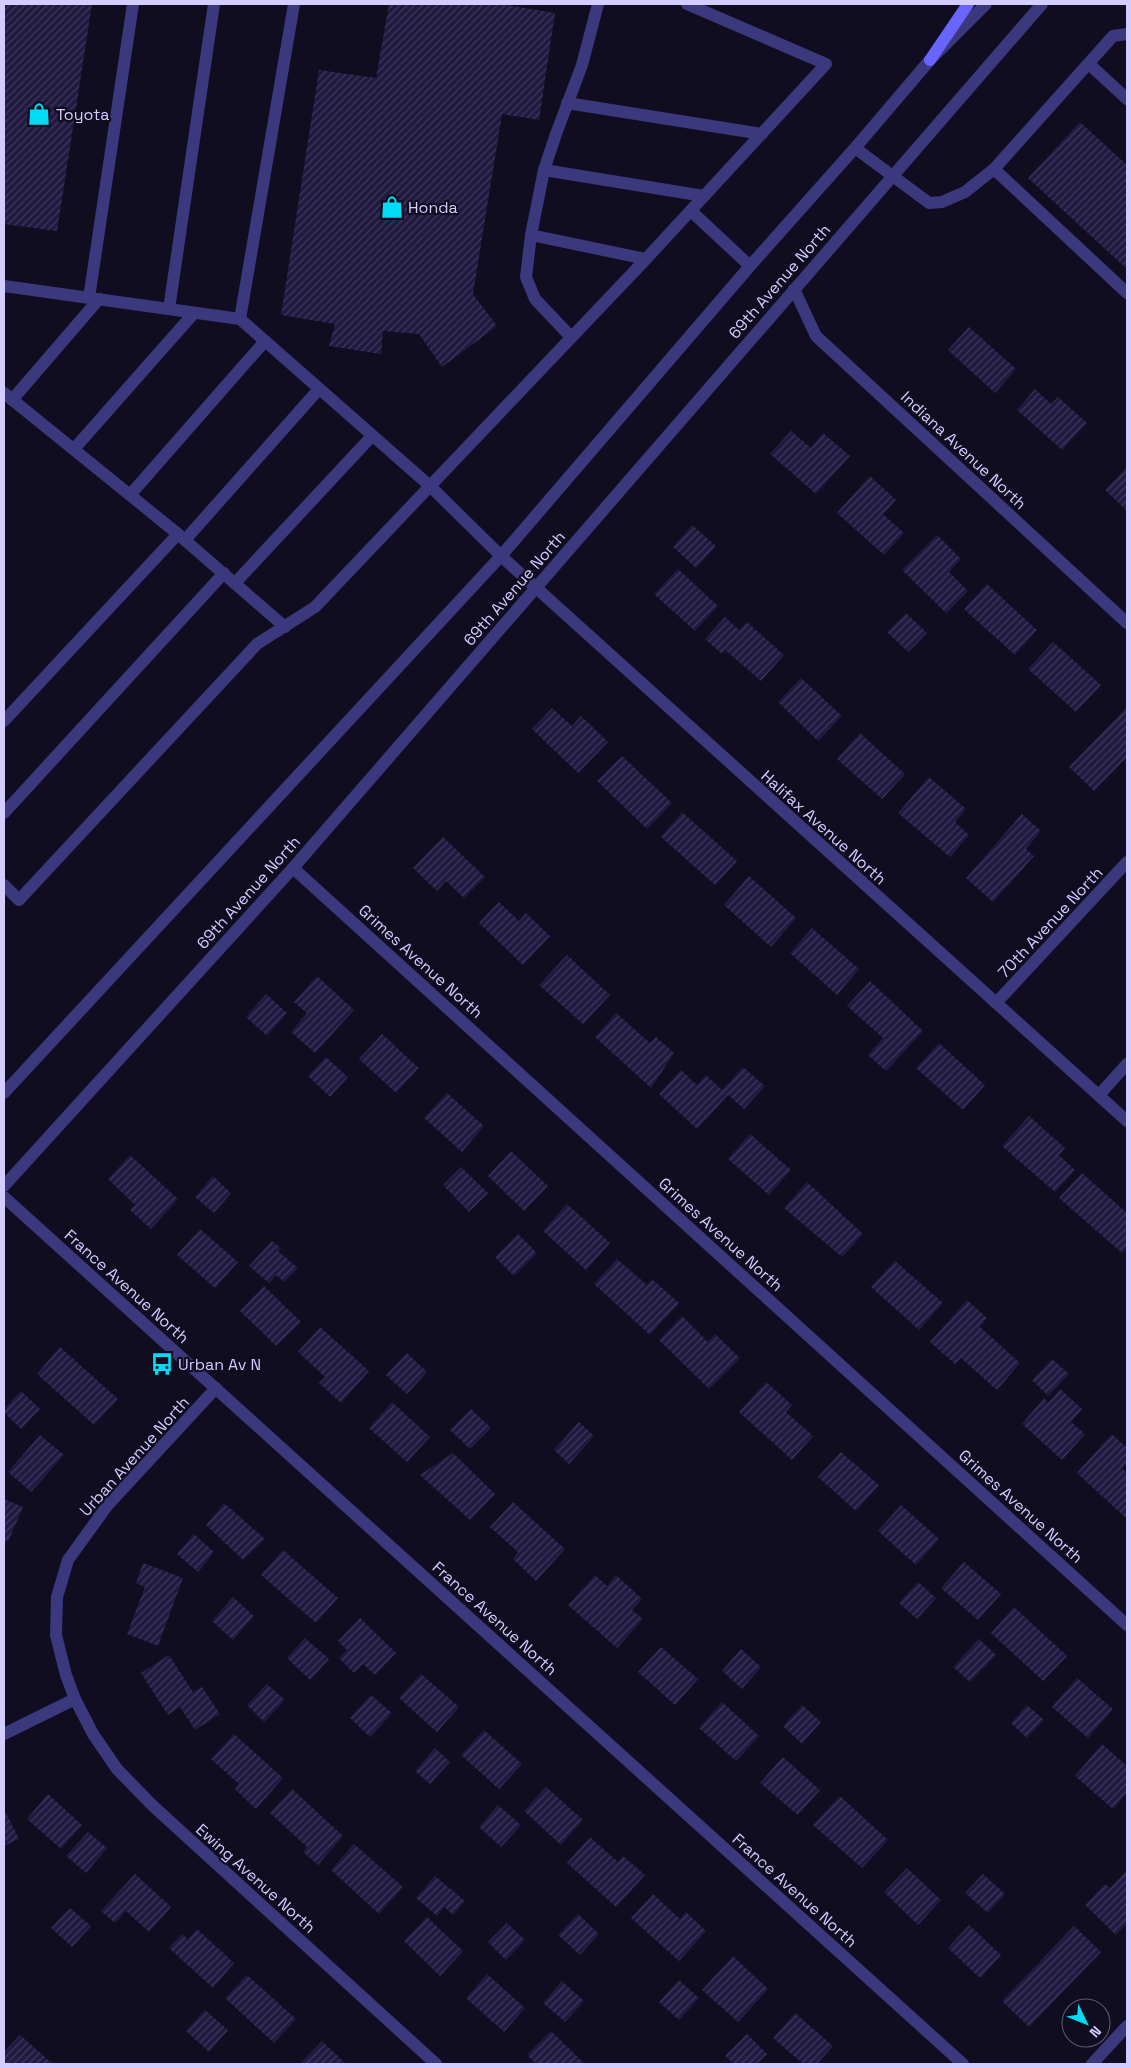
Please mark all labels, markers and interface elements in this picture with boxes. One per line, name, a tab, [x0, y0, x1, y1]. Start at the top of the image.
shop icon: Toyota	[26, 101, 52, 127]
place label: Toyota	[56, 104, 110, 125]
shop icon: Honda	[379, 194, 405, 220]
place label: Honda	[408, 197, 458, 218]
street label: 69th Avenue North	[724, 220, 835, 343]
street label: Indiana Avenue North	[896, 387, 1031, 514]
street label: 69th Avenue North	[459, 527, 570, 650]
street label: Halifax Avenue North	[757, 766, 891, 889]
street label: 69th Avenue North	[192, 831, 305, 953]
street label: 70th Avenue North	[993, 862, 1107, 982]
street label: Grimes Avenue North	[354, 900, 487, 1023]
street label: Grimes Avenue North	[654, 1173, 787, 1296]
street label: France Avenue North	[60, 1225, 193, 1348]
bus stop icon: Urban Av N	[149, 1351, 175, 1377]
place label: Urban Av N	[178, 1354, 261, 1375]
street label: Urban Avenue North	[75, 1392, 194, 1521]
street label: Grimes Avenue North	[954, 1445, 1087, 1568]
street label: France Avenue North	[428, 1557, 561, 1680]
street label: Ewing Avenue North	[191, 1819, 320, 1938]
street label: France Avenue North	[728, 1829, 861, 1952]
north arrow	[1061, 1998, 1111, 2048]
text: N	[1086, 2022, 1105, 2041]

